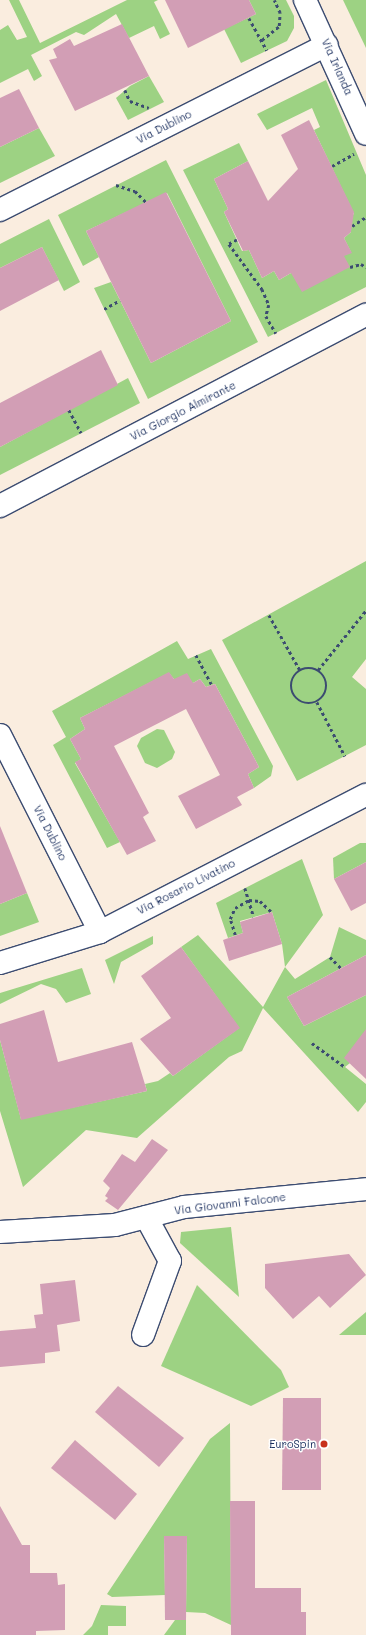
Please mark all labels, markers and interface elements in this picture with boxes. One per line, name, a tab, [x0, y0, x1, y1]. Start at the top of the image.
street label: Via Irlanda	[319, 37, 355, 97]
street label: Via Dublino	[134, 107, 194, 147]
street label: Via Giorgio Almirante	[128, 379, 238, 443]
street label: Via Dublino	[30, 803, 70, 863]
street label: Via Rosario Livatino	[135, 857, 237, 917]
street label: Via Giovanni Falcone	[173, 1191, 287, 1217]
place label: EuroSpin	[269, 1437, 316, 1451]
marker: EuroSpin	[319, 1439, 329, 1449]

